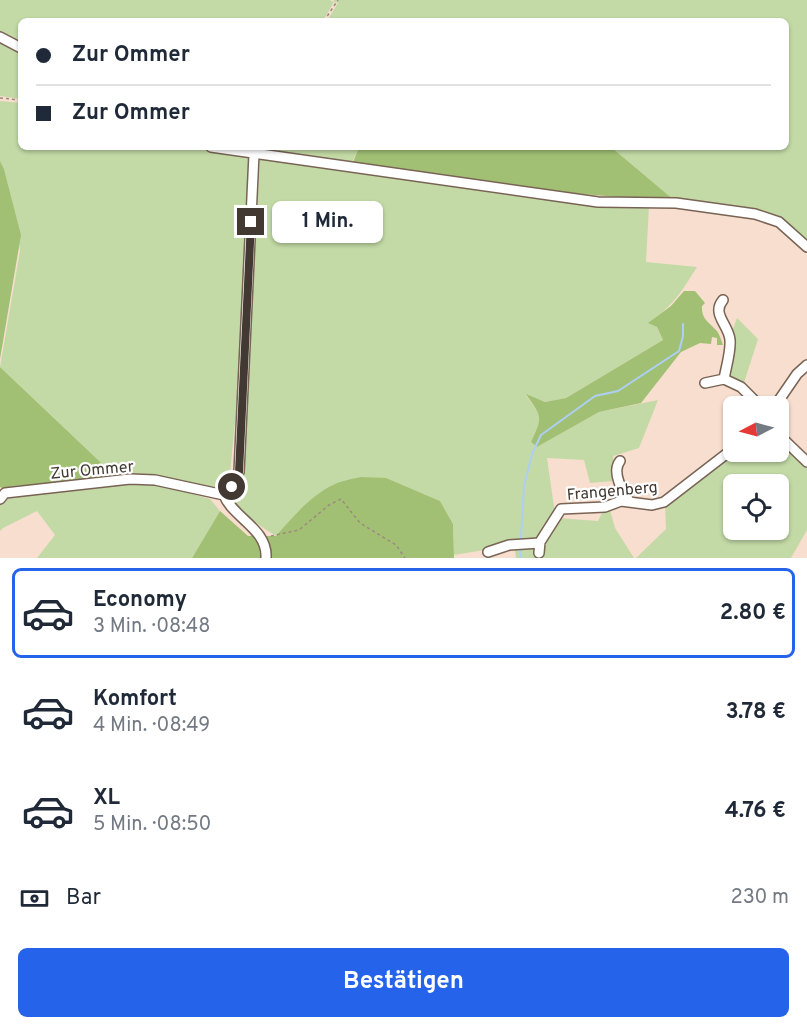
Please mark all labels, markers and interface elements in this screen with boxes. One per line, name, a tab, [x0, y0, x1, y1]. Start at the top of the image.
text: Zur Ommer	[72, 42, 190, 69]
text: Zur Ommer	[72, 100, 190, 127]
callout: 1 Min.	[272, 201, 383, 243]
route end	[237, 208, 264, 235]
text: 1 Min.	[302, 209, 353, 235]
north arrow	[723, 396, 789, 462]
map controls	[723, 396, 789, 540]
street label: Zur Ommer	[50, 457, 135, 485]
route start	[218, 473, 245, 500]
button: locate	[723, 474, 789, 540]
street label: Frangenberg	[566, 478, 658, 506]
icon: car	[21, 586, 75, 640]
text: Economy	[93, 587, 187, 614]
text: 2.80 €	[720, 600, 786, 627]
text: 3 Min. · 08:48	[93, 614, 210, 640]
icon: car	[21, 685, 75, 739]
text: Komfort	[93, 686, 177, 713]
text: 3.78 €	[725, 699, 786, 726]
text: 4 Min. · 08:49	[93, 713, 210, 739]
icon: car	[21, 784, 75, 838]
text: XL	[93, 785, 120, 812]
text: 4.76 €	[725, 798, 786, 825]
text: 5 Min. · 08:50	[93, 812, 211, 838]
icon: cash	[18, 882, 51, 915]
text: Bar	[66, 885, 101, 912]
text: 230 m	[730, 885, 789, 911]
button: Bestätigen	[18, 948, 789, 1017]

